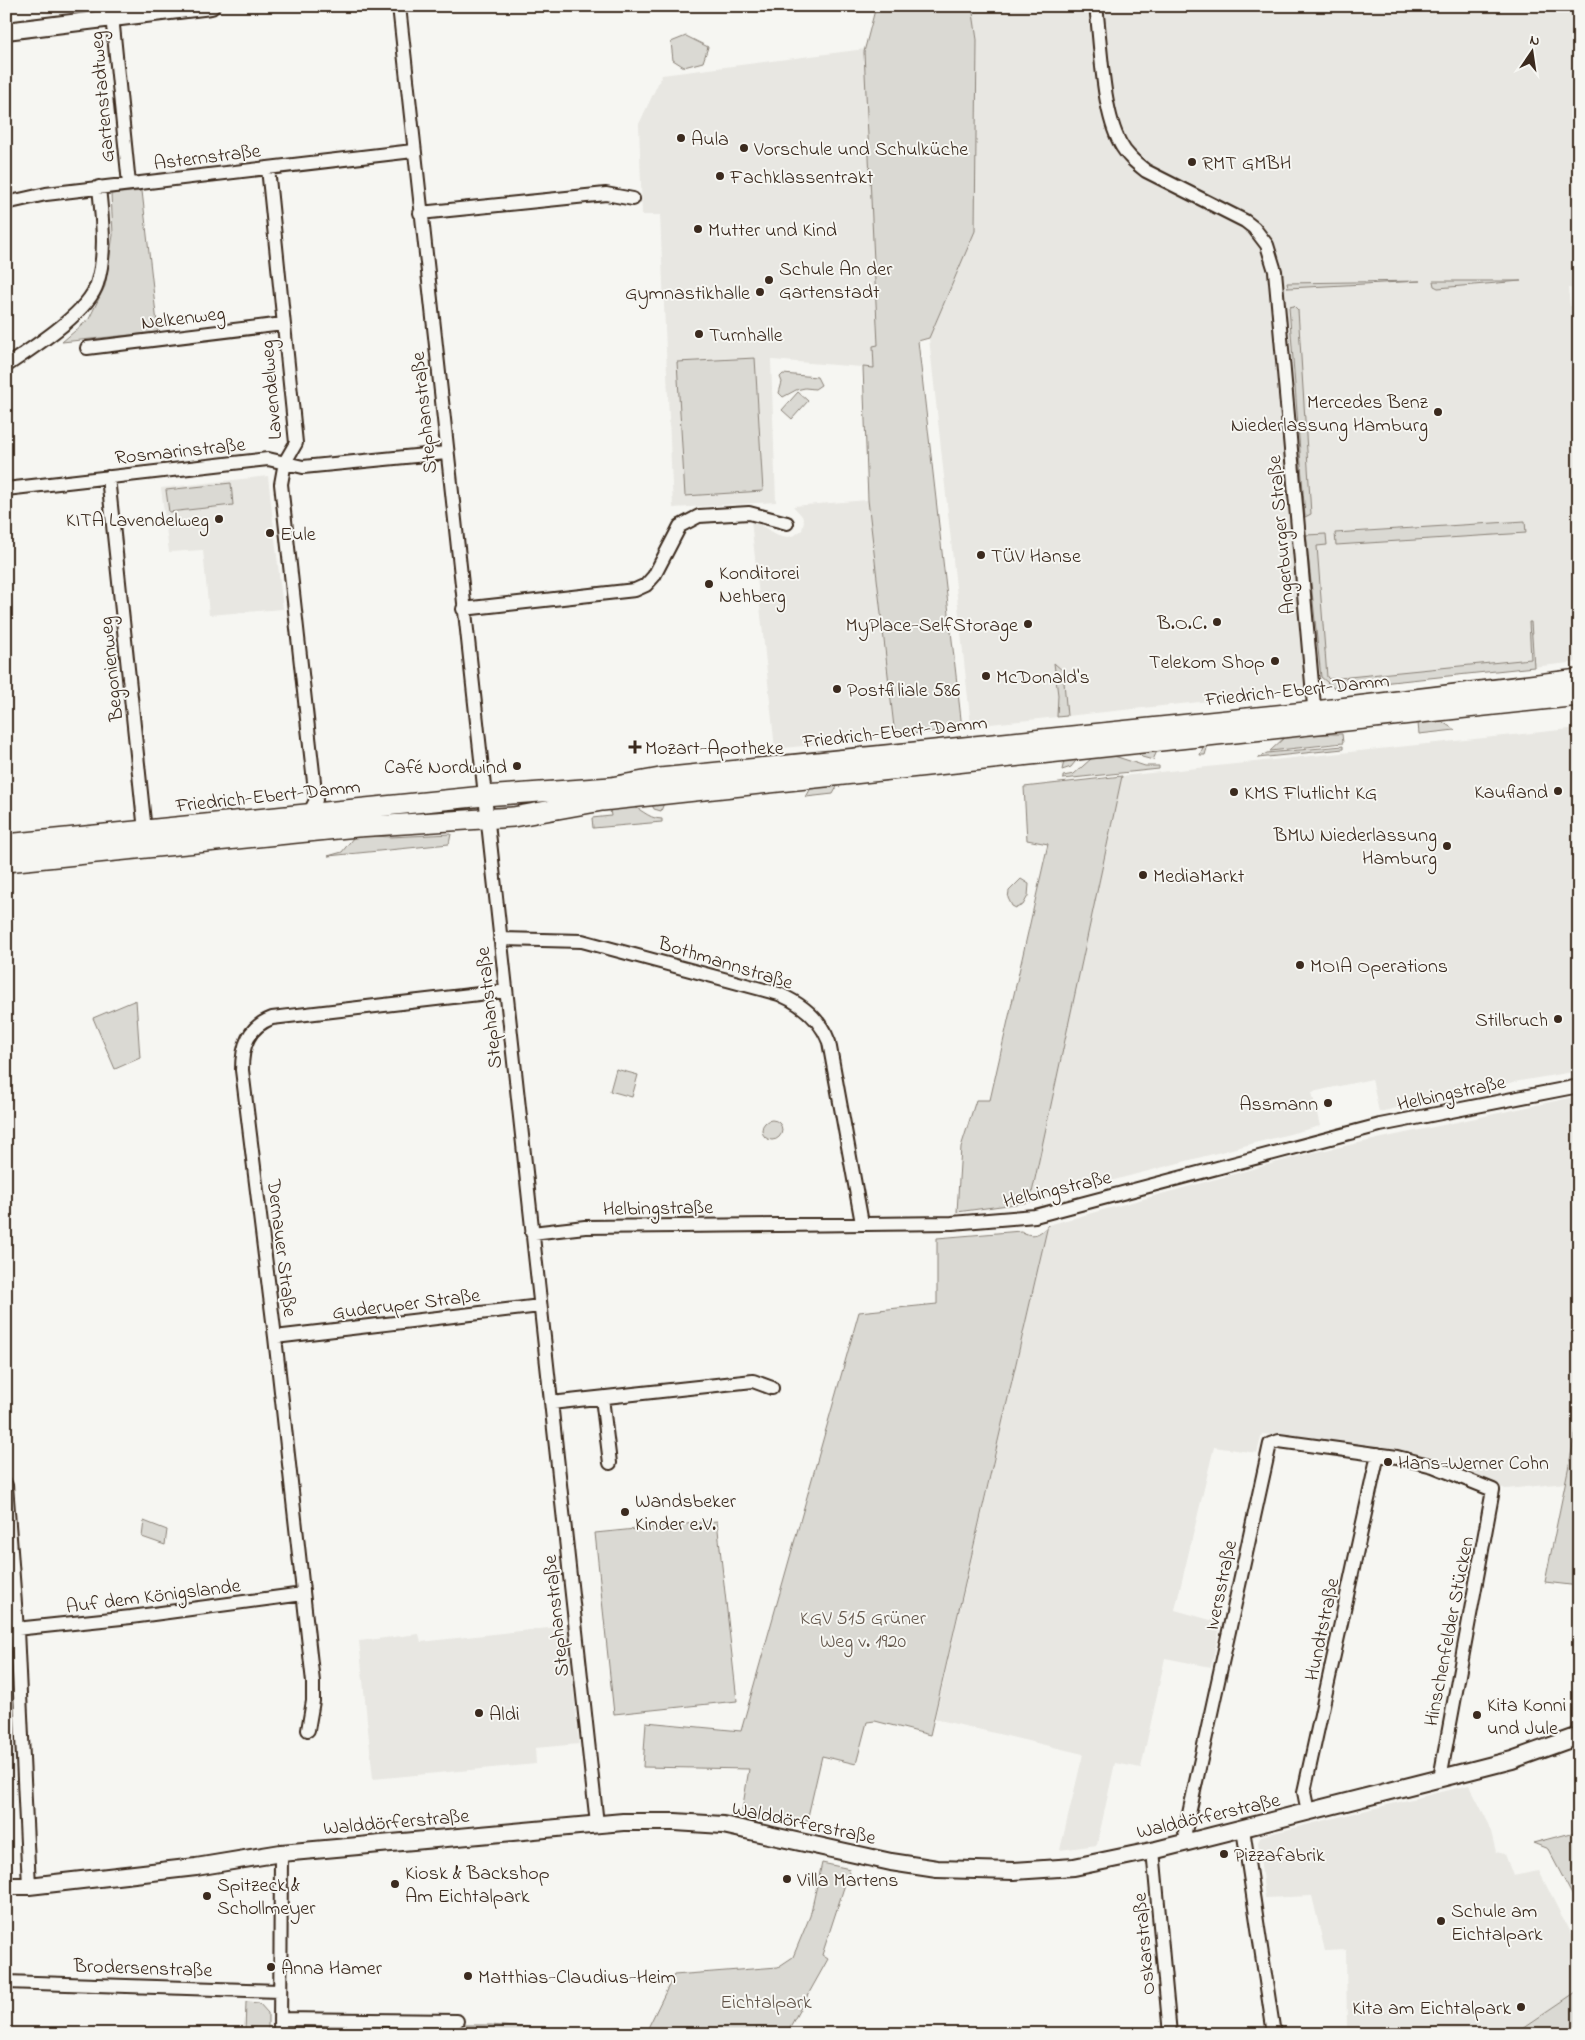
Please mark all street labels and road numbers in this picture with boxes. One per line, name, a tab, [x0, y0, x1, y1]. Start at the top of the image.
street label: Gartenstadtweg	[83, 30, 125, 164]
street label: Asternstraße	[152, 138, 262, 179]
street label: Nelkenweg	[140, 300, 227, 340]
street label: Lavendelweg	[254, 339, 292, 441]
street label: Stephanstraße	[405, 350, 446, 475]
street label: Rosmarinstraße	[114, 431, 247, 474]
street label: Angerburger Straße	[1261, 454, 1305, 616]
street label: Begonienweg	[93, 615, 134, 724]
street label: Friedrich-Ebert-Damm	[1202, 667, 1391, 716]
street label: Friedrich-Ebert-Damm	[800, 709, 989, 758]
street label: Friedrich-Ebert-Damm	[173, 773, 362, 822]
street label: Bothmannstraße	[653, 930, 796, 999]
street label: Stephanstraße	[470, 945, 511, 1070]
street label: Helbingstraße	[1395, 1069, 1509, 1121]
street label: Helbingstraße	[1001, 1164, 1115, 1218]
street label: Dernauer Straße	[258, 1177, 303, 1319]
street label: Helbingstraße	[603, 1194, 713, 1226]
street label: Guderuper Straße	[331, 1282, 482, 1329]
street label: Hinschenfelder Stücken	[1418, 1534, 1483, 1729]
street label: Iversstraße	[1199, 1538, 1246, 1633]
street label: Stephanstraße	[537, 1553, 578, 1678]
street label: Auf dem Königslande	[64, 1572, 242, 1624]
street label: Hundtstraße	[1298, 1576, 1348, 1683]
street label: Walddörferstraße	[1134, 1787, 1283, 1848]
street label: Walddörferstraße	[729, 1795, 878, 1854]
street label: Walddörferstraße	[322, 1803, 470, 1844]
street label: Oskarstraße	[1127, 1891, 1164, 1996]
street label: Brodersenstraße	[72, 1953, 213, 1986]

